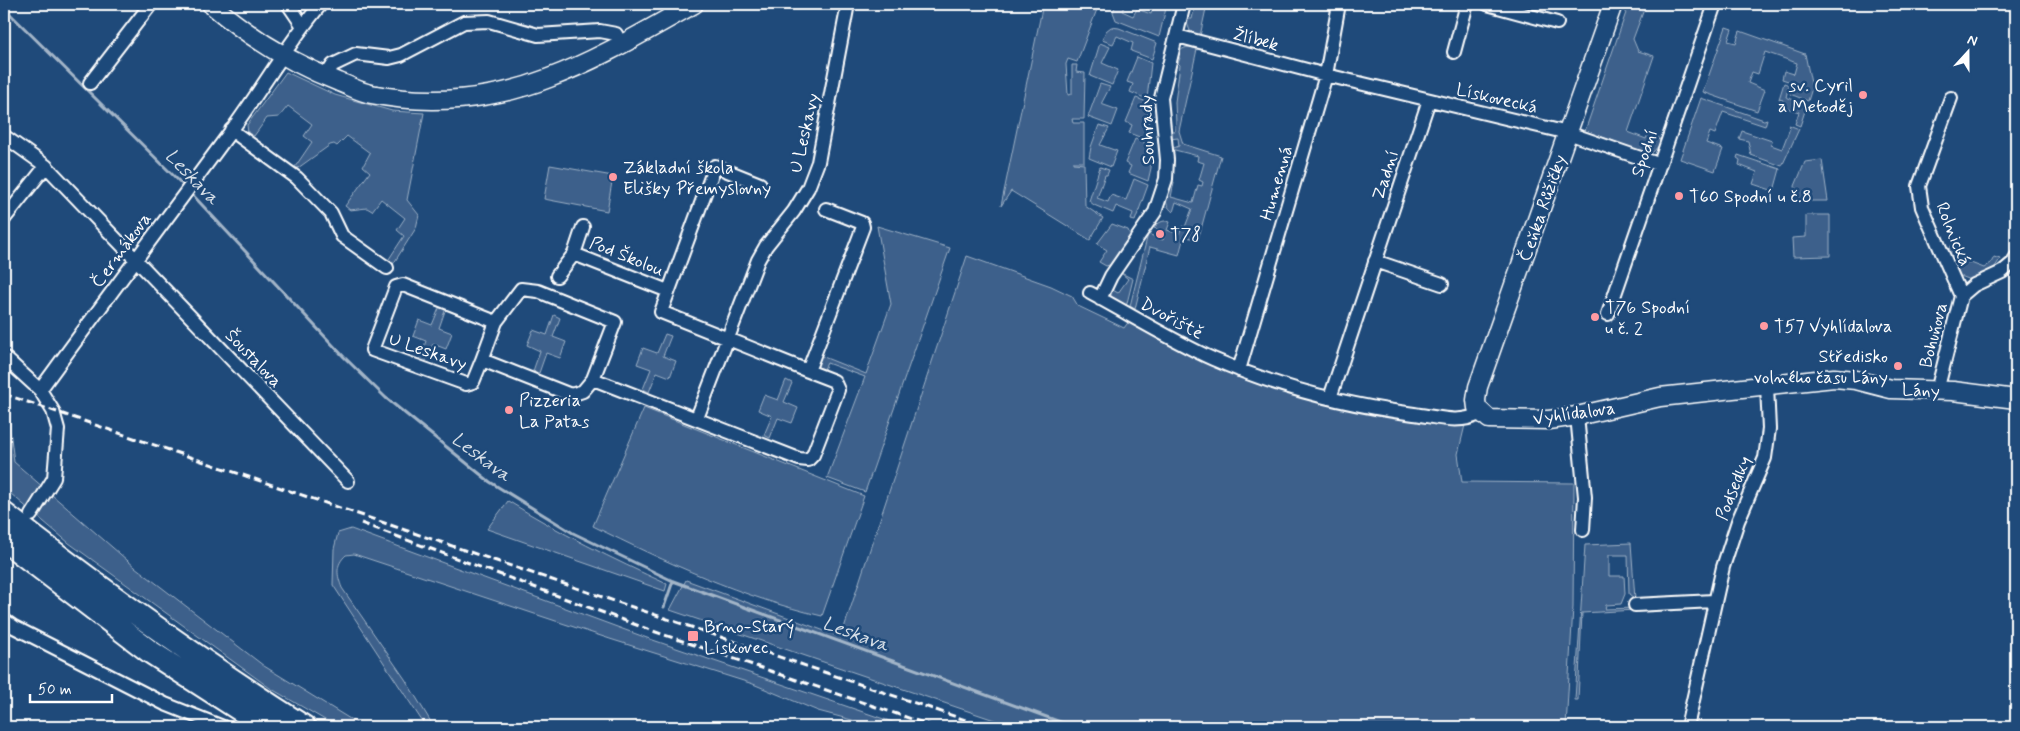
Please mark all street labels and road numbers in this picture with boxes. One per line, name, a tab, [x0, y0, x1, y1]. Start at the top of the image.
street label: Žlíbek	[1230, 22, 1281, 58]
street label: Lískovecká	[1454, 78, 1540, 120]
street label: U Leskavy	[784, 91, 826, 175]
street label: Souhrady	[1135, 95, 1161, 165]
street label: Spodní	[1626, 126, 1664, 180]
street label: Humenná	[1255, 143, 1299, 223]
street label: Zadní	[1367, 147, 1405, 203]
street label: Čeňka Růžičky	[1513, 152, 1572, 265]
street label: Rolnická	[1929, 199, 1977, 270]
street label: Čermákova	[86, 208, 157, 293]
street label: Pod Školou	[586, 231, 667, 283]
street label: Dvořiště	[1136, 292, 1208, 346]
street label: Bohuňova	[1914, 300, 1954, 371]
street label: Šoustalova	[219, 324, 287, 393]
street label: U Leskavy	[385, 327, 470, 376]
street label: Lány	[1902, 378, 1940, 404]
street label: Vyhlídalova	[1531, 396, 1617, 432]
street label: Podsedky	[1710, 453, 1758, 524]

